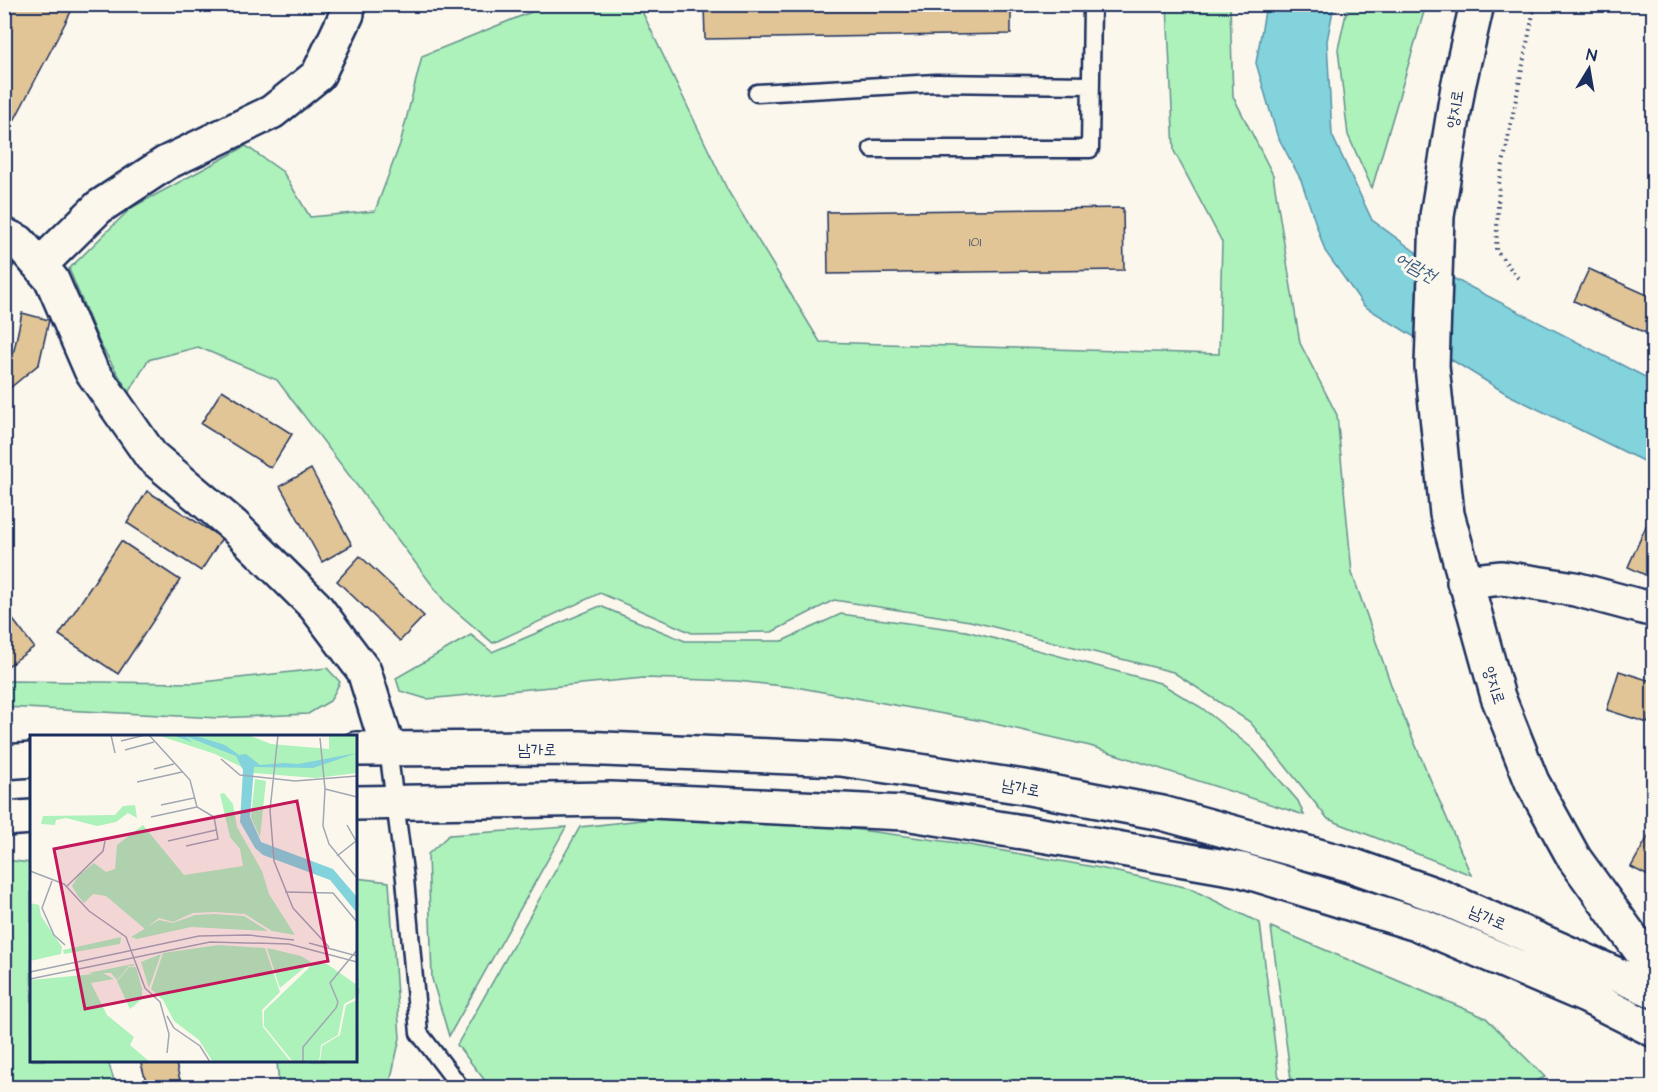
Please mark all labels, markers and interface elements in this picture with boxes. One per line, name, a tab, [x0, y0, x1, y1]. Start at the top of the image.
north arrow	[1559, 39, 1619, 99]
text: N	[1585, 44, 1599, 67]
street label: 양지로	[1441, 88, 1469, 130]
house number: 101	[969, 232, 981, 252]
water label: 어람천	[1391, 246, 1442, 290]
street label: 양지로	[1478, 664, 1510, 707]
inset map	[30, 735, 357, 1062]
street label: 남가로	[518, 739, 556, 761]
street label: 남가로	[1000, 774, 1042, 802]
street label: 남가로	[1466, 900, 1510, 936]

